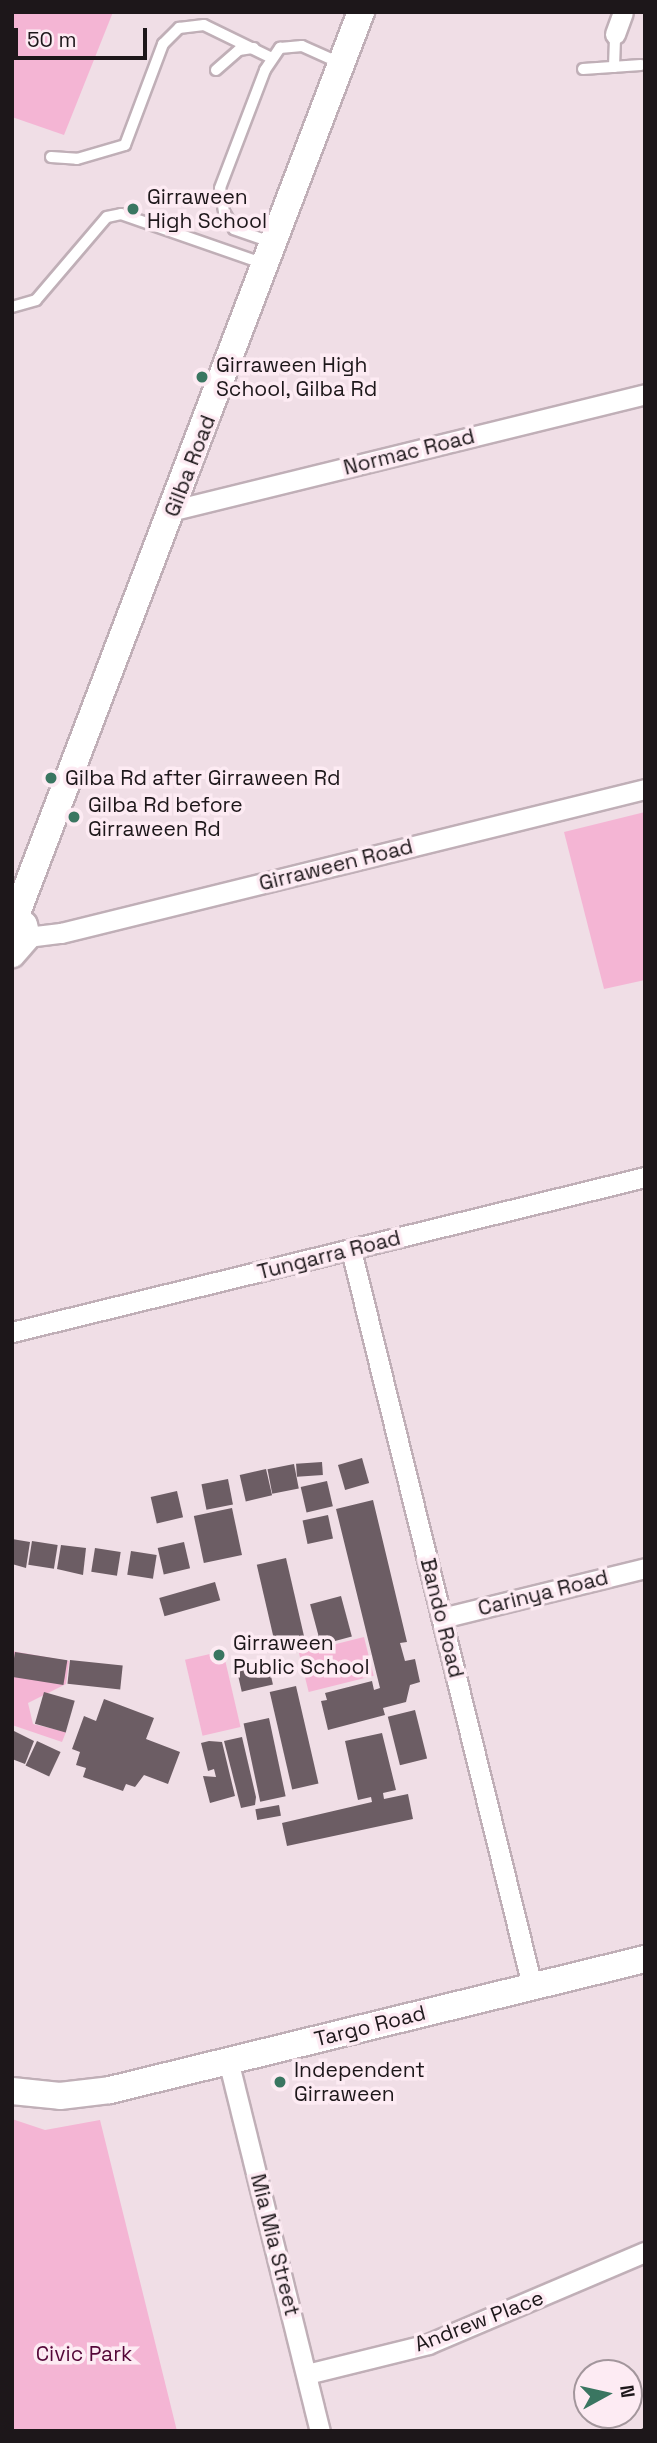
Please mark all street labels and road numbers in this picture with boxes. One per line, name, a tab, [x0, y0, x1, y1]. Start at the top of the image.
street label: Gilba Road	[159, 412, 221, 520]
street label: Normac Road	[341, 424, 477, 480]
street label: Girraween Road	[256, 834, 416, 896]
street label: Tungarra Road	[255, 1225, 403, 1285]
street label: Bando Road	[415, 1556, 469, 1680]
street label: Carinya Road	[475, 1565, 611, 1621]
street label: Targo Road	[312, 2000, 428, 2052]
street label: Mia Mia Street	[245, 2171, 305, 2319]
street label: Andrew Place	[411, 2285, 547, 2357]

